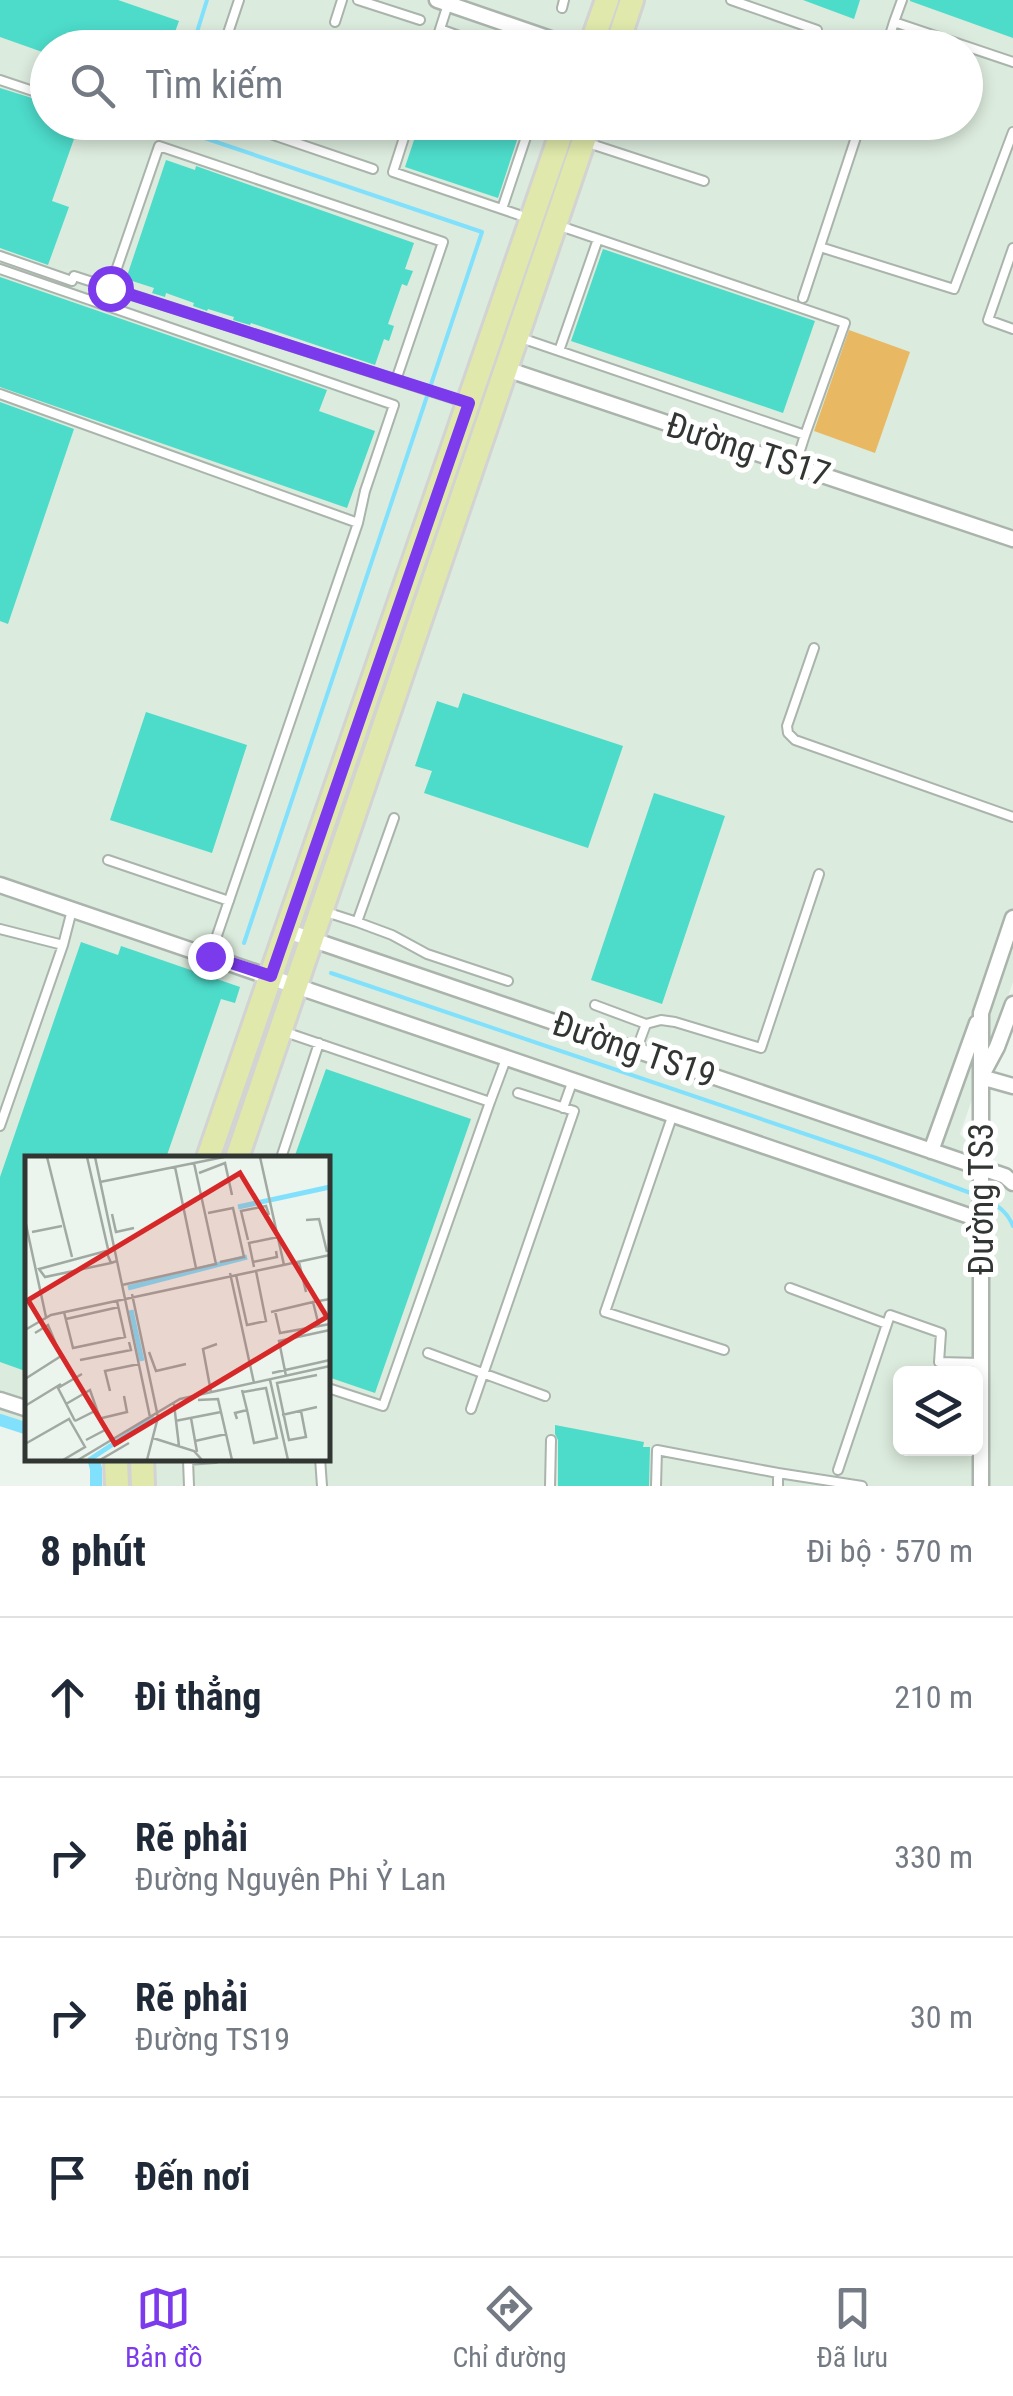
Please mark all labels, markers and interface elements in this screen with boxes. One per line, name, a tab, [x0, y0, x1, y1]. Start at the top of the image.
search box	[30, 30, 983, 140]
icon: search	[65, 58, 120, 113]
text: Tìm kiếm	[145, 63, 283, 107]
route start	[88, 266, 134, 312]
street label: Đường TS17	[661, 404, 835, 496]
route end	[188, 934, 234, 980]
street label: Đường TS19	[547, 1003, 721, 1097]
street label: Đường TS3	[961, 1123, 1002, 1275]
inset map	[25, 1156, 330, 1461]
map controls	[893, 1366, 983, 1456]
button: layers	[893, 1366, 983, 1456]
text: 8 phút	[40, 1527, 146, 1576]
text: Đi bộ · 570 m	[806, 1532, 973, 1570]
icon: ahead	[40, 1670, 95, 1725]
text: Đi thẳng	[135, 1675, 261, 1719]
text: 210 m	[894, 1678, 973, 1716]
text: Rẽ phải	[135, 1816, 248, 1860]
icon: right	[40, 1830, 95, 1885]
text: 330 m	[894, 1838, 973, 1876]
text: Đường Nguyên Phi Ỷ Lan	[135, 1860, 446, 1898]
text: Rẽ phải	[135, 1976, 248, 2020]
icon: right	[40, 1990, 95, 2045]
text: 30 m	[910, 1998, 973, 2036]
text: Đường TS19	[135, 2020, 290, 2058]
icon: arrive	[40, 2150, 95, 2205]
text: Đến nơi	[135, 2155, 250, 2199]
tab: Bản đồ	[125, 2281, 203, 2374]
tab: Chỉ đường	[452, 2281, 567, 2374]
tab: Đã lưu	[816, 2281, 888, 2374]

